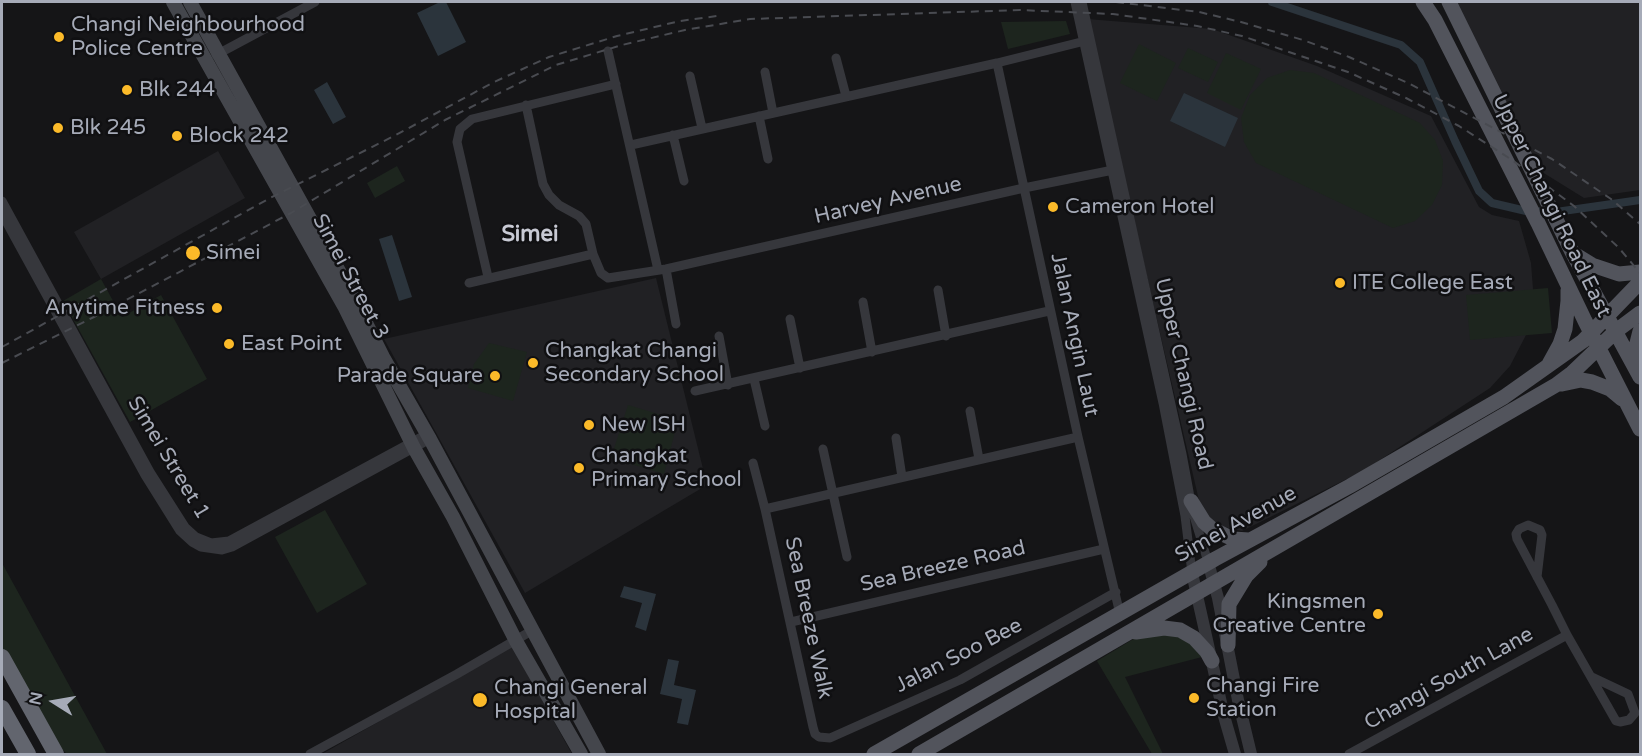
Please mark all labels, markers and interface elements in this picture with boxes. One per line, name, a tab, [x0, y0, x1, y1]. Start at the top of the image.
place label: Changi Neighbourhood Police Centre	[71, 12, 305, 62]
marker: Changi Neighbourhood Police Centre	[52, 30, 66, 44]
place label: Blk 244	[139, 77, 215, 103]
marker: Blk 244	[120, 83, 134, 97]
street label: Upper Changi Road East	[1486, 91, 1616, 321]
place label: Blk 245	[70, 115, 146, 141]
marker: Blk 245	[51, 121, 65, 135]
place label: Block 242	[189, 123, 289, 149]
marker: Block 242	[170, 129, 184, 143]
street label: Harvey Avenue	[812, 172, 964, 230]
place label: Cameron Hotel	[1065, 194, 1215, 220]
marker: Cameron Hotel	[1046, 200, 1060, 214]
street label: Simei Street 3	[306, 210, 394, 344]
district label: Simei	[502, 222, 558, 248]
place label: Simei	[206, 240, 260, 266]
marker: Simei	[184, 244, 202, 262]
street label: Jalan Angin Laut	[1044, 251, 1104, 419]
place label: ITE College East	[1352, 270, 1513, 296]
street label: Upper Changi Road	[1149, 276, 1217, 472]
marker: ITE College East	[1333, 276, 1347, 290]
place label: Anytime Fitness	[45, 295, 205, 321]
marker: Anytime Fitness	[210, 301, 224, 315]
place label: East Point	[241, 331, 342, 357]
marker: East Point	[222, 337, 236, 351]
place label: Changkat Changi Secondary School	[545, 338, 724, 388]
marker: Changkat Changi Secondary School	[526, 356, 540, 370]
place label: Parade Square	[337, 363, 483, 389]
marker: Parade Square	[488, 369, 502, 383]
street label: Simei Street 1	[122, 392, 214, 524]
place label: New ISH	[601, 412, 686, 438]
marker: New ISH	[582, 418, 596, 432]
place label: Changkat Primary School	[591, 443, 742, 493]
marker: Changkat Primary School	[572, 461, 586, 475]
street label: Simei Avenue	[1171, 481, 1301, 569]
street label: Sea Breeze Walk	[779, 535, 837, 701]
street label: Sea Breeze Road	[858, 536, 1028, 598]
place label: Kingsmen Creative Centre	[1212, 589, 1366, 639]
marker: Kingsmen Creative Centre	[1371, 607, 1385, 621]
street label: Jalan Soo Bee	[891, 613, 1027, 699]
street label: Changi South Lane	[1360, 622, 1538, 736]
north arrow	[24, 672, 84, 732]
place label: Changi Fire Station	[1206, 673, 1319, 723]
place label: Changi General Hospital	[494, 675, 647, 725]
text: N	[25, 690, 47, 707]
marker: Changi General Hospital	[471, 691, 489, 709]
marker: Changi Fire Station	[1187, 691, 1201, 705]

